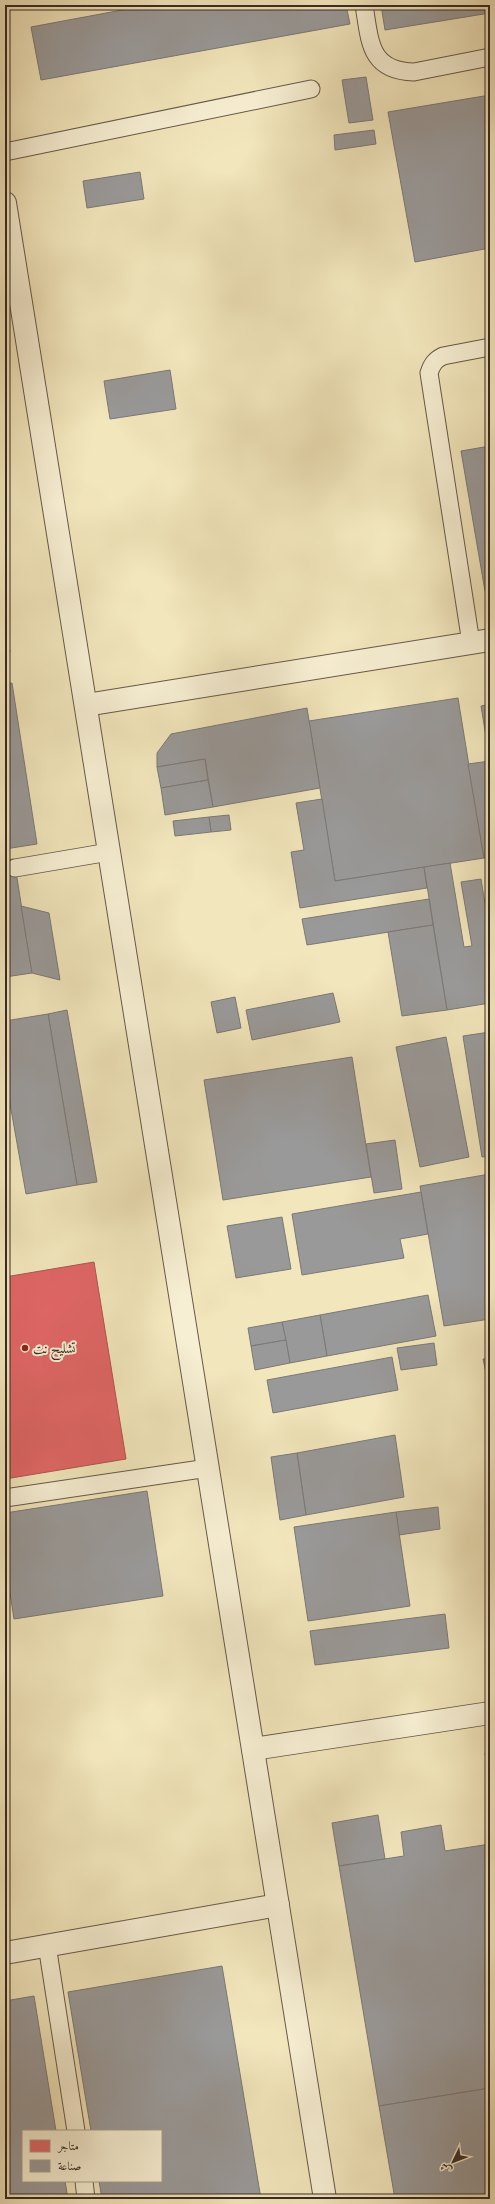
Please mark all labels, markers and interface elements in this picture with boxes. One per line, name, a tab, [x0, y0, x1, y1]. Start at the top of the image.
place label: تشليح نت	[33, 1340, 76, 1361]
marker: تشليح نت	[20, 1343, 30, 1353]
legend	[22, 2130, 162, 2182]
text: متاجر	[56, 2139, 79, 2154]
north arrow	[433, 2142, 473, 2182]
text: صناعة	[58, 2159, 81, 2174]
text: ش	[438, 2160, 455, 2177]

